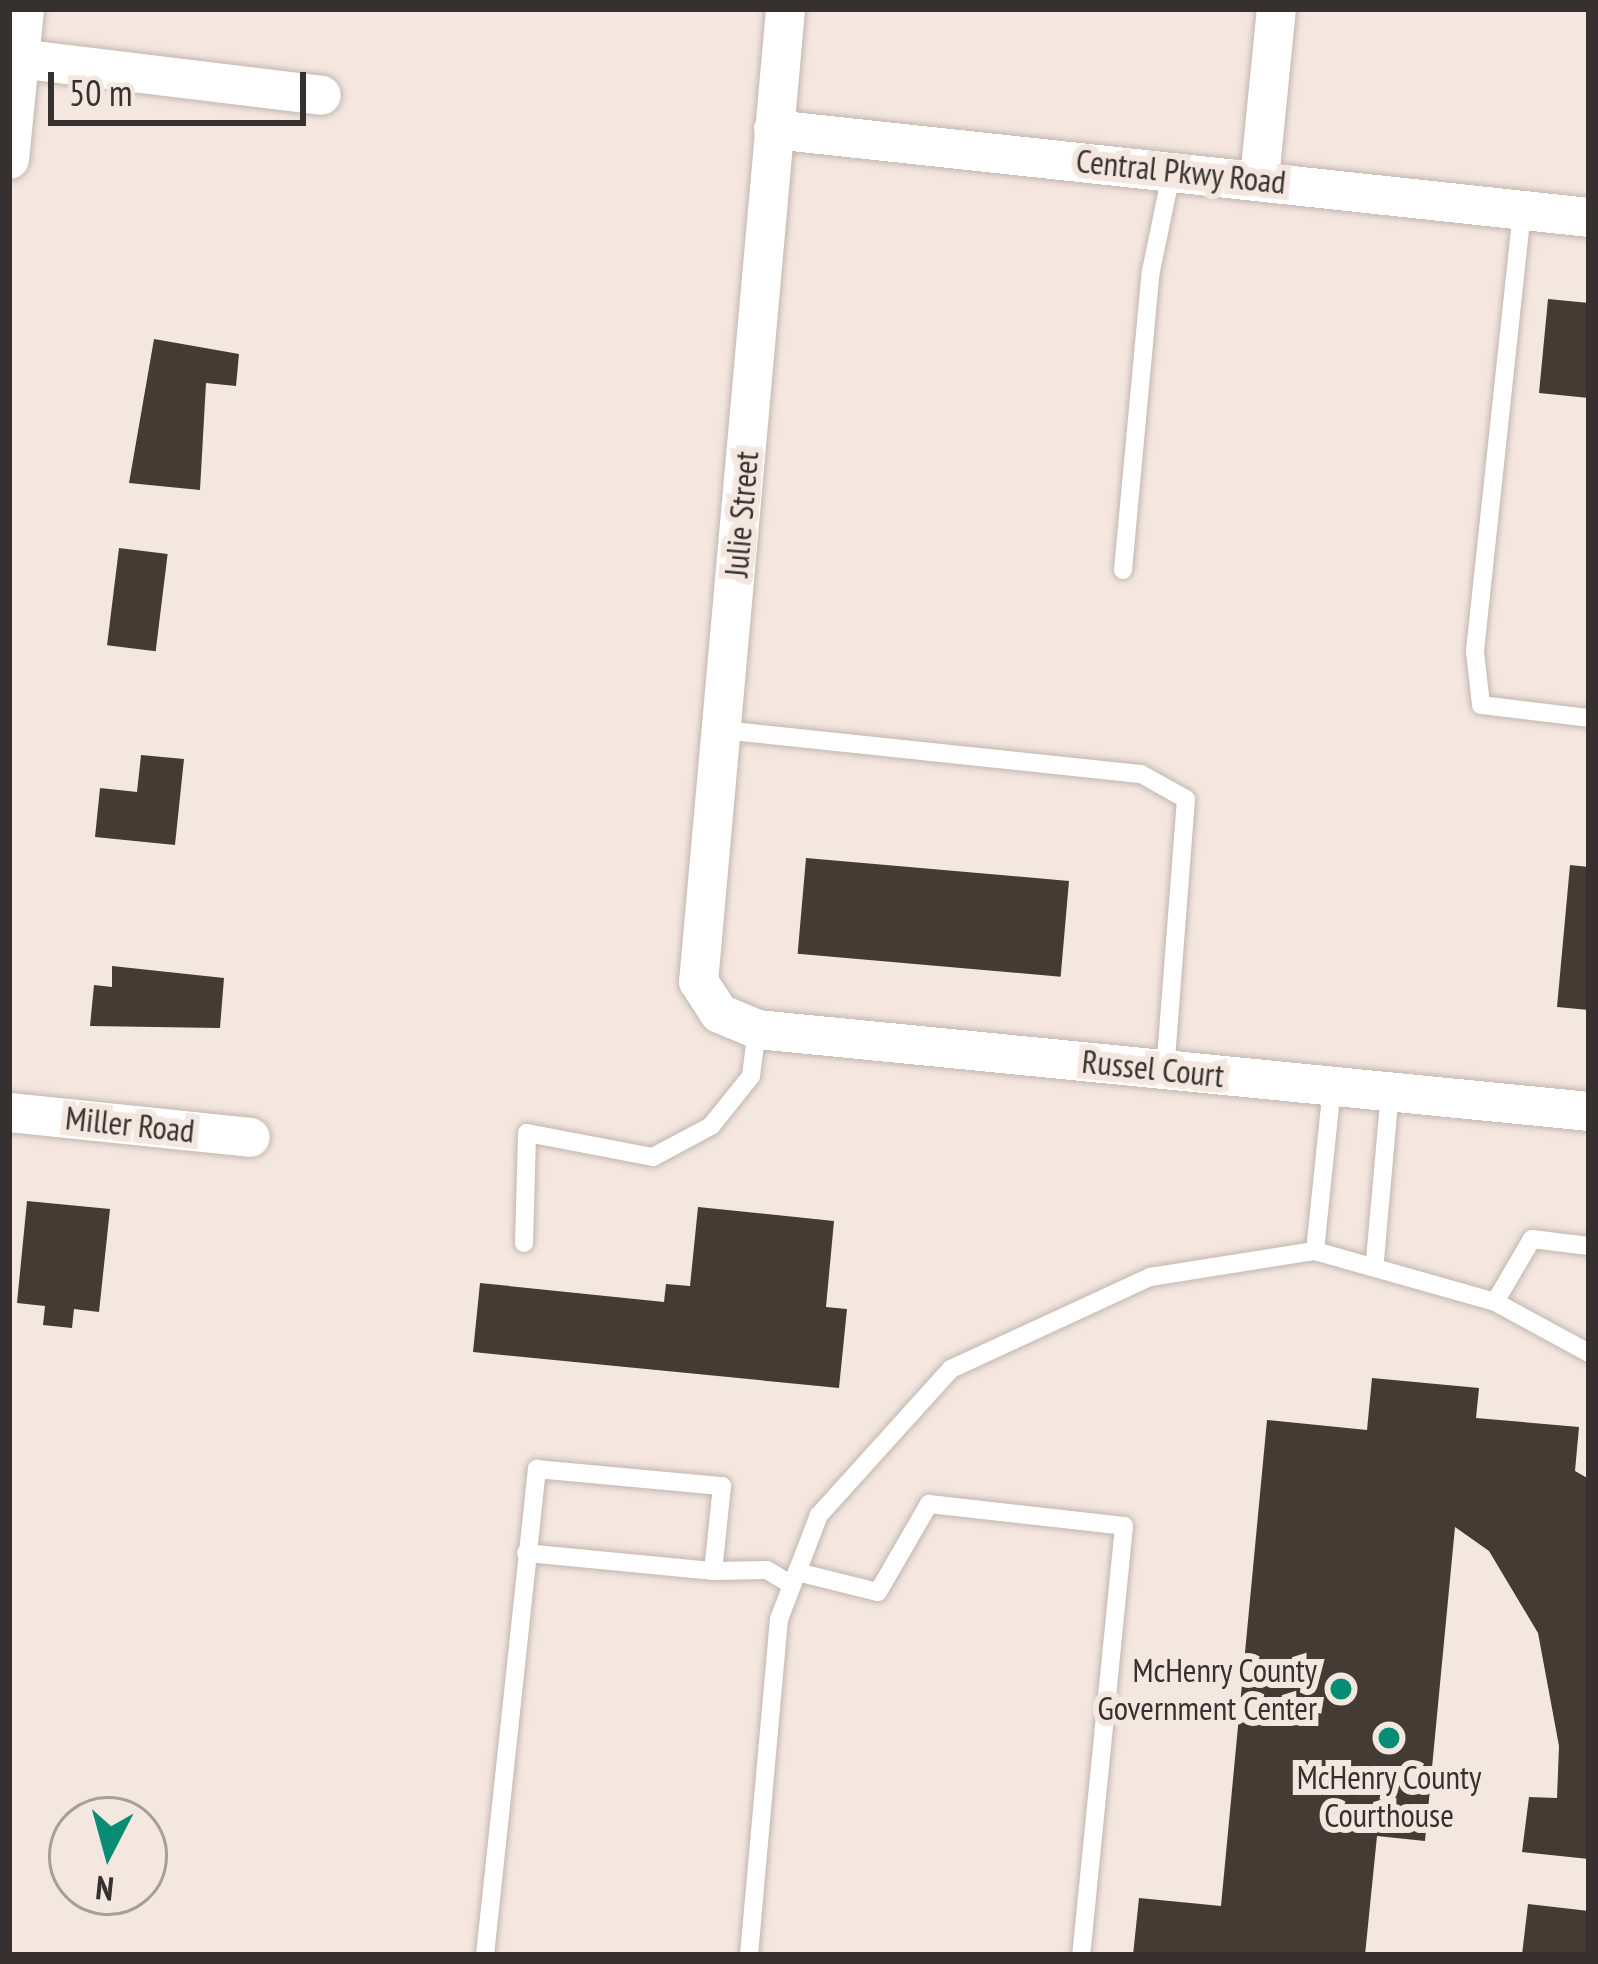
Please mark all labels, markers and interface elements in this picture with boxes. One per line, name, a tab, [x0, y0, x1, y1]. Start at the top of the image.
scale bar	[54, 48, 312, 122]
text: 50 m	[69, 69, 132, 116]
street label: Central Pkwy Road	[1074, 140, 1288, 202]
street label: Julie Street	[716, 449, 766, 579]
street label: Russel Court	[1080, 1041, 1226, 1095]
street label: Miller Road	[64, 1098, 196, 1150]
place label: McHenry County Government Center	[1097, 1650, 1317, 1728]
marker: McHenry County Government Center	[1328, 1676, 1354, 1702]
marker: McHenry County Courthouse	[1376, 1725, 1402, 1751]
place label: McHenry County Courthouse	[1296, 1757, 1482, 1835]
north arrow	[48, 1796, 168, 1916]
text: N	[93, 1867, 116, 1912]

